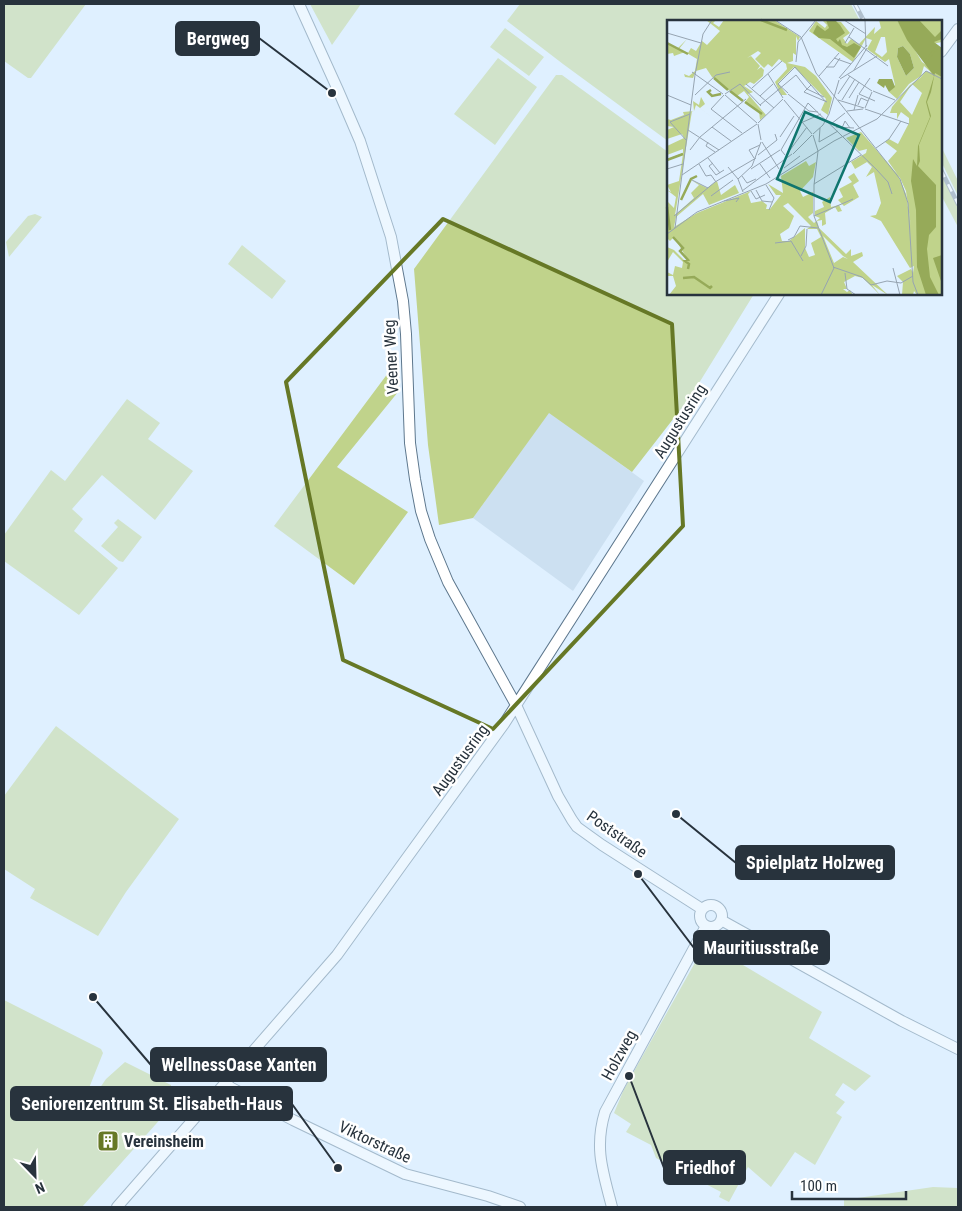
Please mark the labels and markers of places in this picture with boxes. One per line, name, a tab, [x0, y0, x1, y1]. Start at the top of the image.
callout: Bergweg	[176, 22, 259, 55]
callout: Spielplatz Holzweg	[736, 846, 894, 879]
callout: Mauritiusstraße	[694, 931, 829, 964]
callout: WellnessOase Xanten	[151, 1048, 326, 1081]
callout: Seniorenzentrum St. Elisabeth-Haus	[11, 1087, 292, 1120]
building icon: Vereinsheim	[96, 1129, 120, 1153]
place label: Vereinsheim	[124, 1132, 204, 1151]
callout: Friedhof	[664, 1151, 745, 1184]

